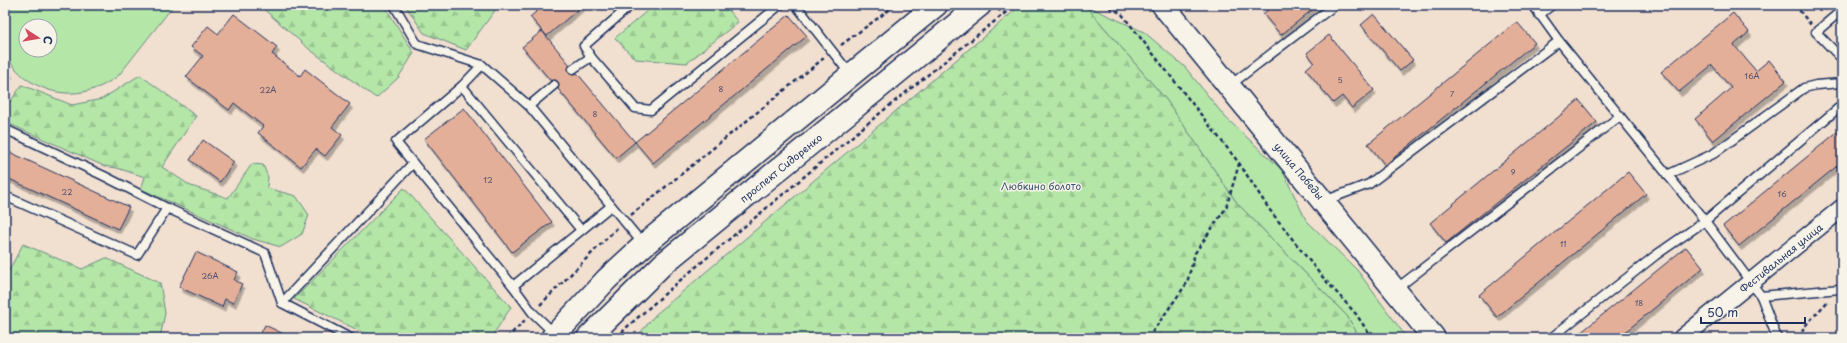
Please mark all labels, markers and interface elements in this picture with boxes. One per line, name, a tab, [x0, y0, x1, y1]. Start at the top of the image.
north arrow	[18, 18, 58, 58]
text: С	[39, 34, 57, 46]
house number: 16А	[1744, 70, 1760, 82]
house number: 5	[1337, 74, 1343, 86]
house number: 8	[719, 83, 724, 95]
house number: 22А	[260, 84, 276, 96]
house number: 7	[1450, 88, 1455, 100]
house number: 8	[593, 108, 598, 120]
street label: проспект Сидоренко	[736, 129, 825, 206]
street label: улица Победы	[1271, 139, 1328, 203]
house number: 9	[1511, 166, 1516, 178]
house number: 12	[483, 174, 493, 186]
park label: Любкино болото	[1001, 178, 1081, 193]
house number: 22	[62, 186, 72, 198]
house number: 16	[1777, 188, 1787, 200]
street label: Фестивальная улица	[1736, 219, 1826, 296]
house number: 11	[1560, 238, 1566, 250]
house number: 26А	[201, 270, 219, 282]
house number: 18	[1635, 297, 1643, 309]
scale bar	[1701, 299, 1805, 325]
text: 50 m	[1707, 303, 1738, 321]

